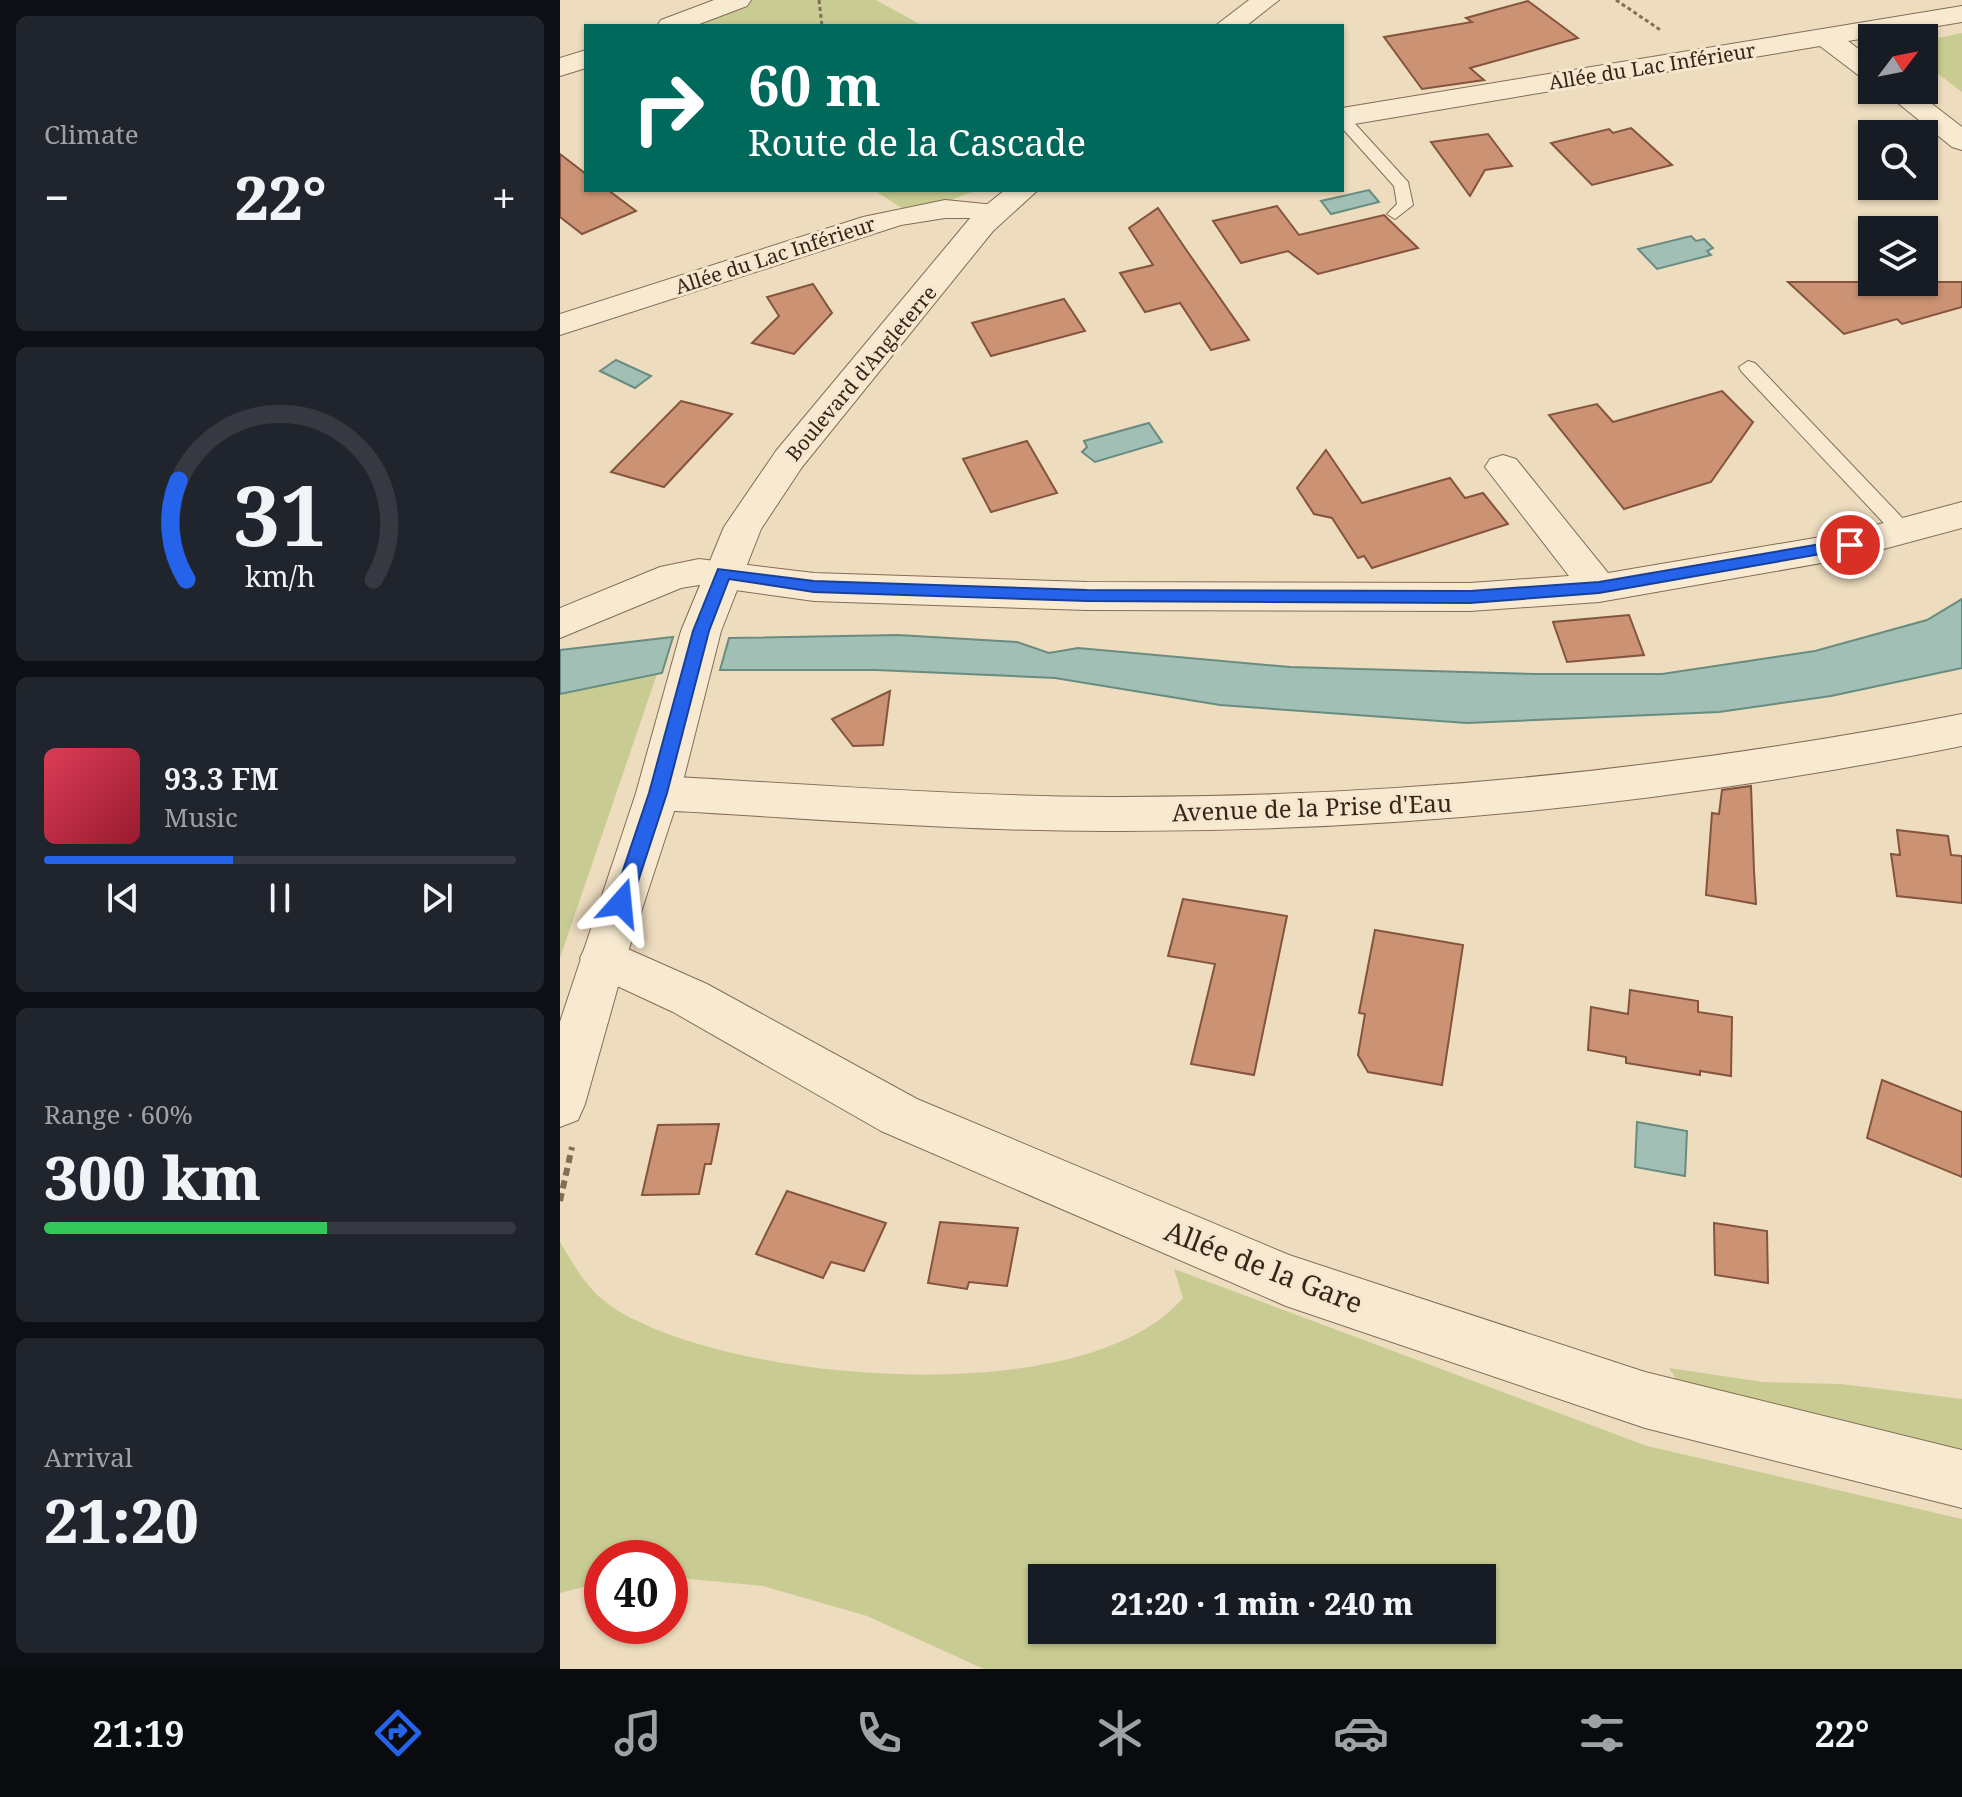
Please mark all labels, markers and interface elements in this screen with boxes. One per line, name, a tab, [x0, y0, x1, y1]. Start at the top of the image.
north arrow	[1858, 24, 1938, 104]
map controls	[1858, 24, 1938, 296]
street label: Allée du Lac Inférieur	[1547, 36, 1758, 96]
text: 60 m	[748, 46, 881, 122]
icon: right	[616, 56, 720, 160]
text: Climate	[44, 116, 139, 152]
text: Route de la Cascade	[748, 118, 1086, 167]
button: search	[1858, 120, 1938, 200]
text: 22°	[234, 156, 326, 238]
text: −	[44, 167, 69, 227]
text: +	[491, 167, 516, 227]
street label: Allée du Lac Inférieur	[671, 210, 879, 300]
button: layers	[1858, 216, 1938, 296]
street label: Boulevard d'Angleterre	[780, 280, 942, 466]
text: 31	[233, 456, 327, 569]
pin	[1816, 511, 1884, 579]
icon: arrive	[1828, 523, 1872, 567]
text: km/h	[245, 556, 315, 595]
text: 93.3 FM	[164, 758, 279, 799]
street label: Avenue de la Prise d'Eau	[1171, 786, 1453, 828]
text: Music	[164, 799, 238, 835]
position arrow	[579, 861, 663, 945]
icon: previous	[101, 876, 145, 920]
icon: pause	[258, 876, 302, 920]
icon: next	[415, 876, 459, 920]
text: Range · 60%	[44, 1096, 193, 1132]
text: 300 km	[44, 1136, 261, 1218]
street label: Allée de la Gare	[1159, 1211, 1369, 1321]
text: Arrival	[44, 1439, 133, 1475]
text: 21:20	[44, 1479, 199, 1561]
speed limit sign: 40	[584, 1540, 688, 1644]
text: 21:20 · 1 min · 240 m	[1111, 1583, 1413, 1624]
icon: directions	[370, 1705, 426, 1761]
icon: music	[610, 1705, 666, 1761]
icon: phone	[851, 1705, 907, 1761]
icon: climate	[1092, 1705, 1148, 1761]
icon: car	[1333, 1705, 1389, 1761]
icon: filters	[1574, 1705, 1630, 1761]
text: 21:19	[92, 1709, 185, 1758]
text: 22°	[1814, 1709, 1870, 1758]

